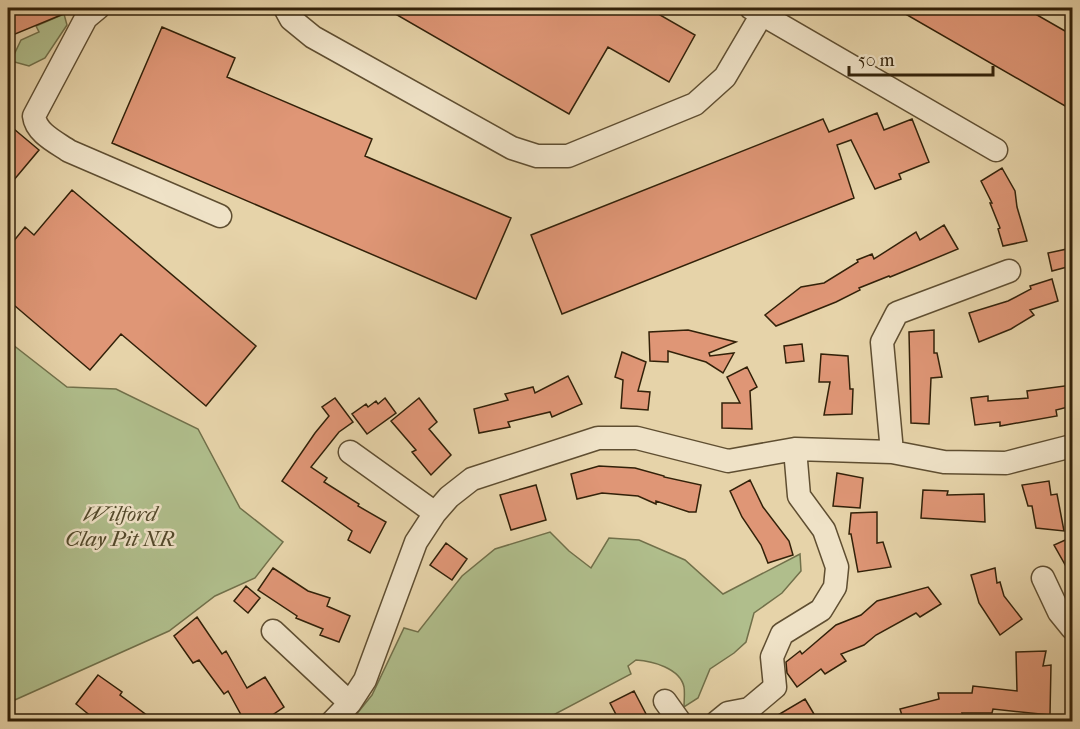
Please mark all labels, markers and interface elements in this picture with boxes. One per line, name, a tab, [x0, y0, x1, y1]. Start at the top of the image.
scale bar	[849, 39, 993, 77]
text: 50 m	[858, 50, 895, 71]
park label: Wilford Clay Pit NR	[65, 501, 175, 552]

